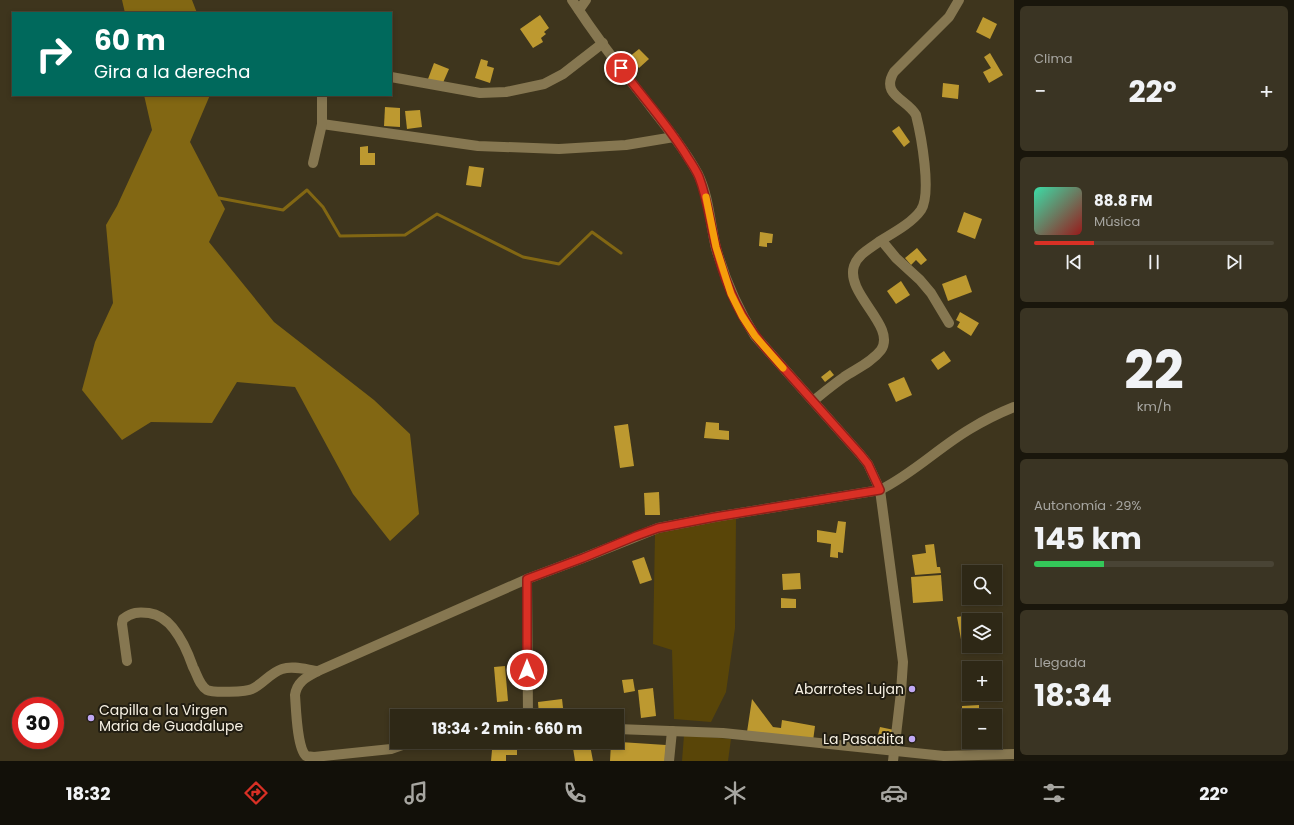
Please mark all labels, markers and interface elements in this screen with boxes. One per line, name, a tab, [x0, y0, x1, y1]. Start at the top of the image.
text: 60 m	[94, 21, 166, 60]
icon: right	[28, 28, 80, 80]
text: Clima	[1034, 49, 1073, 68]
pin	[604, 51, 638, 85]
icon: arrive	[610, 57, 632, 79]
text: Gira a la derecha	[94, 59, 250, 84]
text: 22°	[1128, 70, 1177, 113]
text: −	[1034, 76, 1046, 107]
text: +	[1259, 76, 1274, 107]
text: 88.8 FM	[1094, 190, 1153, 211]
text: Música	[1094, 212, 1140, 231]
icon: previous	[1063, 251, 1085, 273]
icon: pause	[1143, 251, 1165, 273]
icon: next	[1223, 251, 1245, 273]
text: 22	[1124, 334, 1184, 407]
text: km/h	[1137, 397, 1171, 416]
text: Autonomía · 29%	[1034, 496, 1141, 515]
text: 145 km	[1034, 517, 1142, 560]
map controls	[962, 565, 1002, 749]
button: search	[962, 565, 1002, 605]
button: layers	[962, 613, 1002, 653]
position arrow	[506, 649, 548, 691]
text: Llegada	[1034, 653, 1086, 672]
button: +	[962, 661, 1002, 701]
text: 18:34	[1034, 674, 1112, 717]
place label: Abarrotes Lujan	[795, 679, 904, 699]
marker: Abarrotes Lujan	[907, 684, 917, 694]
speed limit sign: 30	[12, 697, 64, 749]
place label: Capilla a la Virgen Maria de Guadalupe	[99, 700, 243, 736]
button: −	[962, 709, 1002, 749]
marker: Capilla a la Virgen Maria de Guadalupe	[86, 713, 96, 723]
text: 18:34 · 2 min · 660 m	[432, 718, 582, 739]
place label: La Pasadita	[823, 729, 904, 749]
marker: La Pasadita	[907, 734, 917, 744]
icon: directions	[242, 779, 270, 807]
icon: music	[402, 779, 430, 807]
icon: phone	[561, 779, 589, 807]
icon: climate	[721, 779, 749, 807]
icon: car	[880, 779, 908, 807]
icon: filters	[1040, 779, 1068, 807]
text: 18:32	[66, 781, 110, 806]
text: 22°	[1199, 781, 1228, 806]

